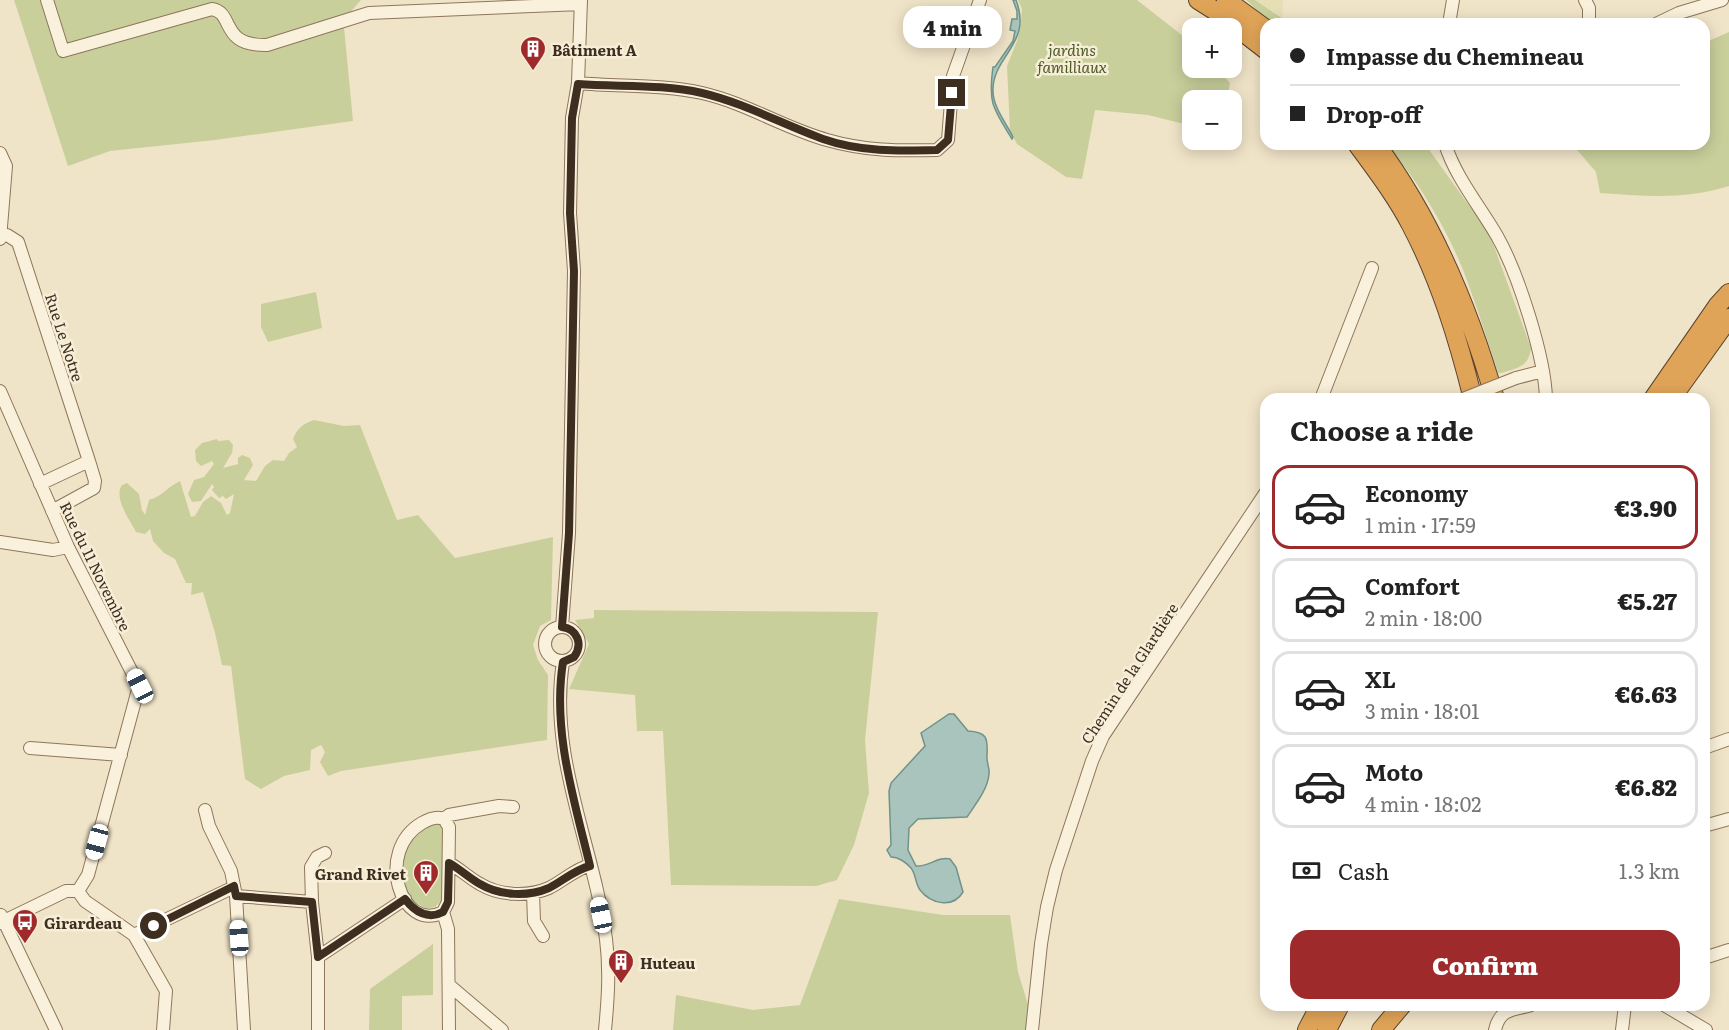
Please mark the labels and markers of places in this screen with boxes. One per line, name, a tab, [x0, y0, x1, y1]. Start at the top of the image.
building icon: Bâtiment A	[518, 34, 548, 72]
place label: Bâtiment A	[552, 38, 637, 61]
building icon: Grand Rivet	[411, 858, 441, 896]
place label: Grand Rivet	[315, 862, 406, 885]
bus stop icon: Girardeau	[10, 907, 40, 945]
place label: Girardeau	[44, 911, 122, 934]
building icon: Huteau	[606, 947, 636, 985]
place label: Huteau	[640, 951, 696, 974]

